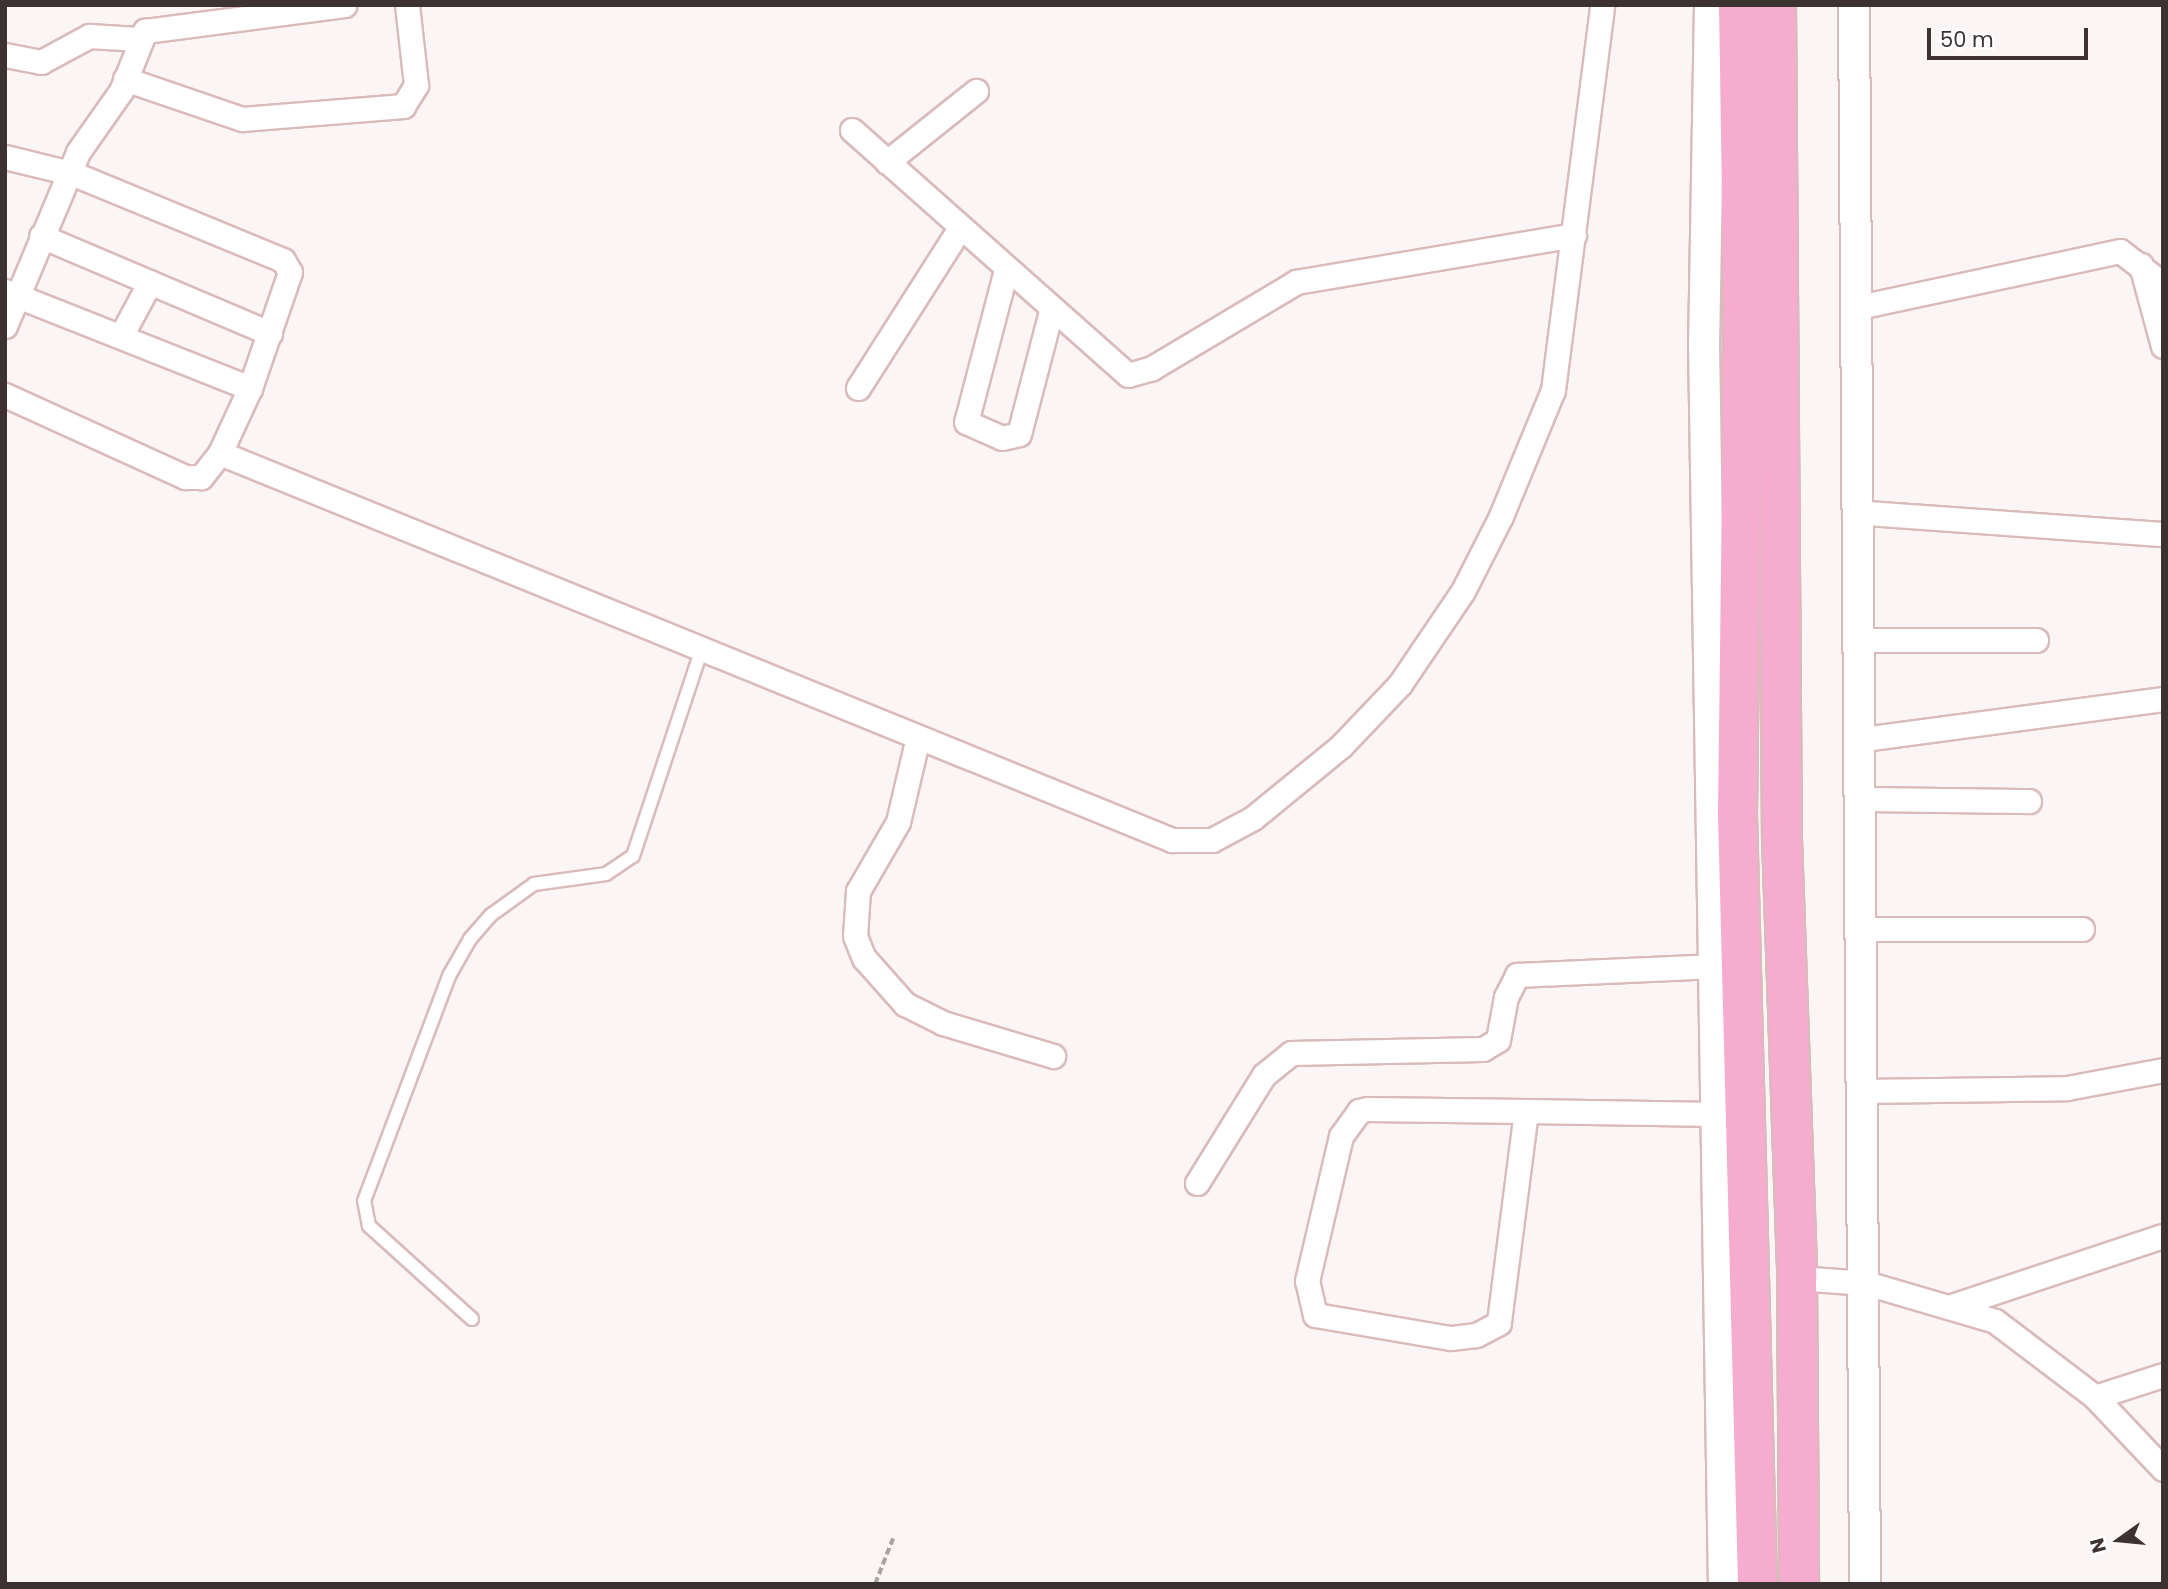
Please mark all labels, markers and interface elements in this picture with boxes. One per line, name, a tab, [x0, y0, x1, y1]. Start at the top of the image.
scale bar	[1930, 14, 2091, 58]
text: 50 m	[1940, 25, 1994, 54]
north arrow	[2084, 1505, 2154, 1575]
text: N	[2083, 1535, 2113, 1556]

